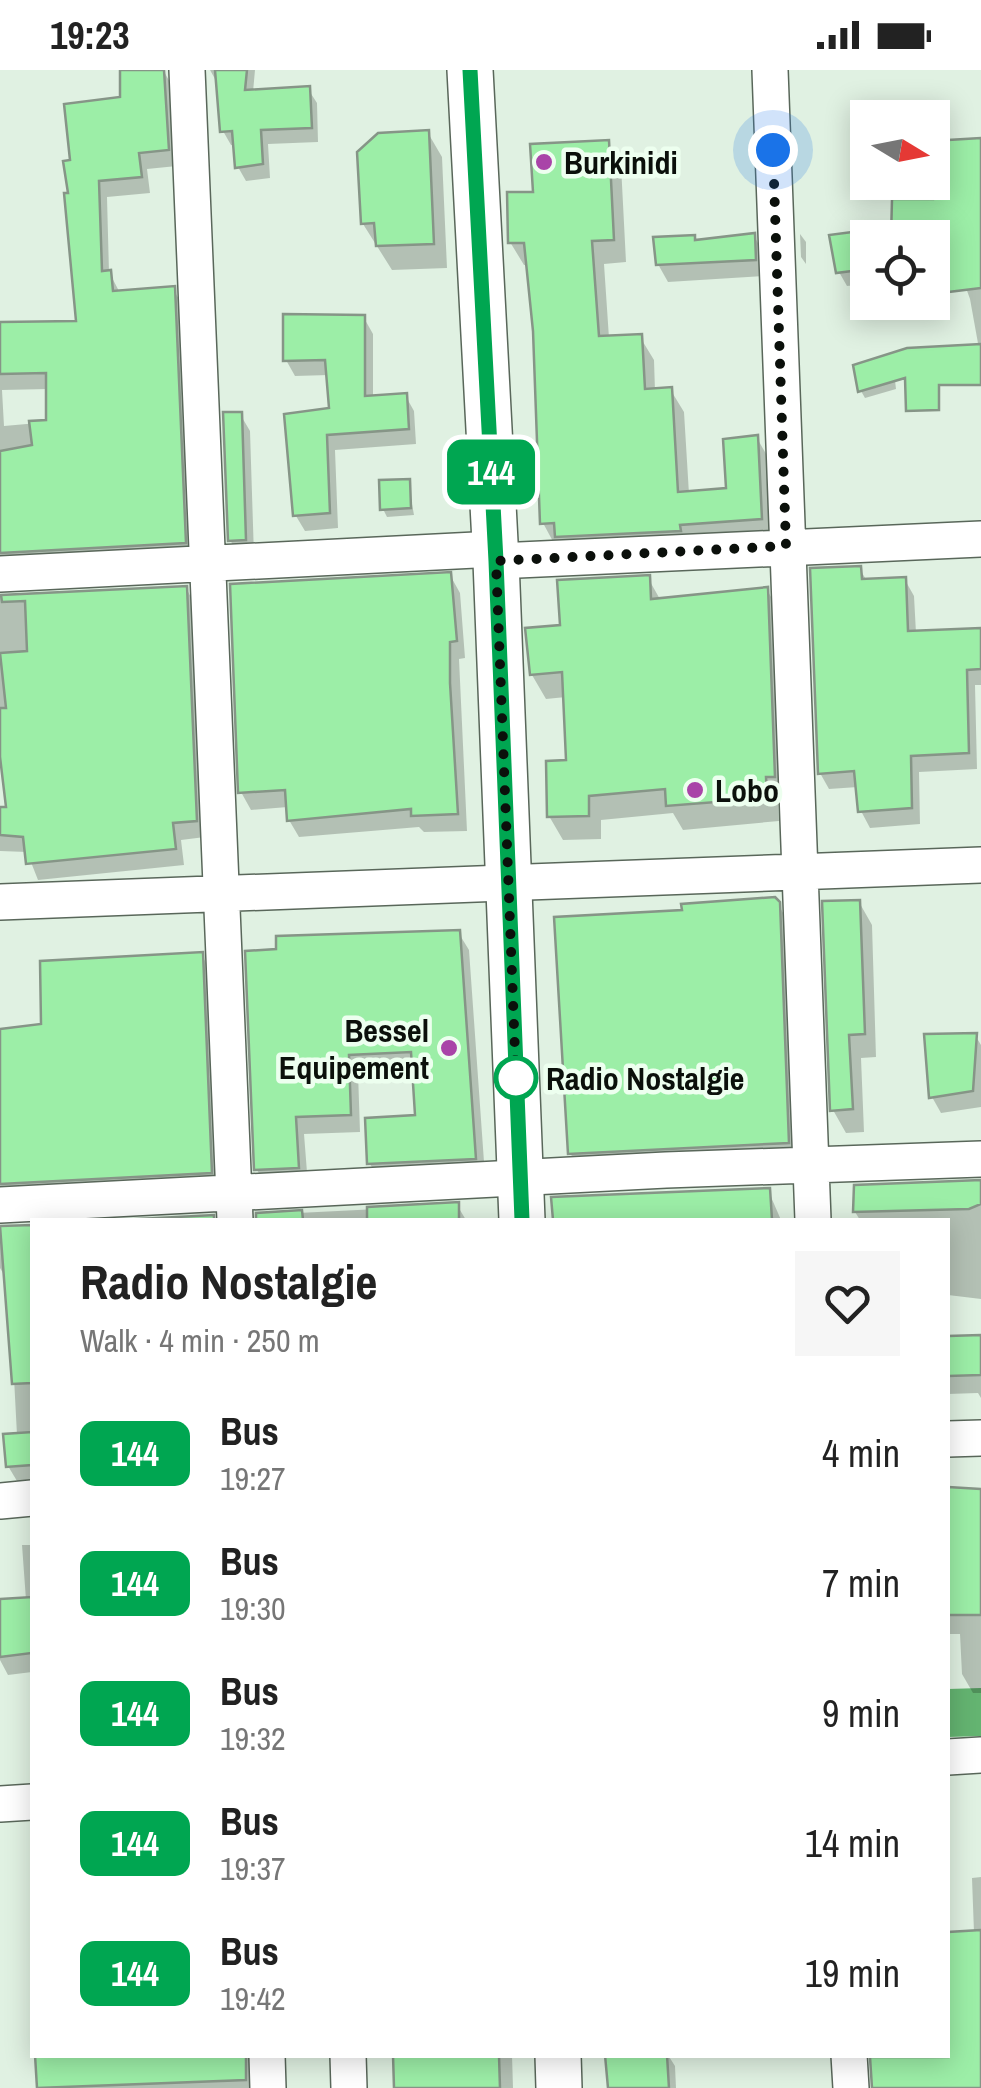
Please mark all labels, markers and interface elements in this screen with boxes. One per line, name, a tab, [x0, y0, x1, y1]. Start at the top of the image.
text: 19:23	[50, 10, 130, 61]
north arrow	[850, 100, 950, 200]
map controls	[850, 100, 950, 320]
your location	[748, 125, 798, 175]
place label: Burkinidi	[564, 141, 678, 184]
marker: Burkinidi	[533, 151, 555, 173]
button: locate	[850, 220, 950, 320]
line badge: 144	[434, 440, 548, 504]
text: 144	[467, 449, 515, 496]
place label: Lobo	[715, 769, 779, 812]
marker: Lobo	[684, 779, 706, 801]
place label: Bessel Equipement	[279, 1009, 429, 1089]
marker: Bessel Equipement	[438, 1037, 460, 1059]
marker: Radio Nostalgie	[495, 1057, 537, 1099]
place label: Radio Nostalgie	[546, 1057, 744, 1100]
text: Radio Nostalgie	[80, 1249, 377, 1314]
button: heart	[795, 1251, 900, 1356]
text: Walk · 4 min · 250 m	[80, 1319, 320, 1362]
text: Bus	[220, 1406, 279, 1457]
text: 4 min	[822, 1428, 900, 1479]
text: 144	[111, 1430, 159, 1477]
text: 19:27	[220, 1457, 286, 1500]
text: Bus	[220, 1536, 279, 1587]
text: 7 min	[822, 1558, 900, 1609]
text: 144	[111, 1560, 159, 1607]
text: 19:30	[220, 1587, 286, 1630]
text: Bus	[220, 1666, 279, 1717]
text: 9 min	[822, 1688, 900, 1739]
text: 144	[111, 1690, 159, 1737]
text: 19:32	[220, 1717, 286, 1760]
text: Bus	[220, 1796, 279, 1847]
text: 14 min	[805, 1818, 900, 1869]
text: 144	[111, 1820, 159, 1867]
text: 19:37	[220, 1847, 286, 1890]
text: Bus	[220, 1926, 279, 1977]
text: 19 min	[805, 1948, 900, 1999]
text: 144	[111, 1950, 159, 1997]
text: 19:42	[220, 1977, 286, 2020]

